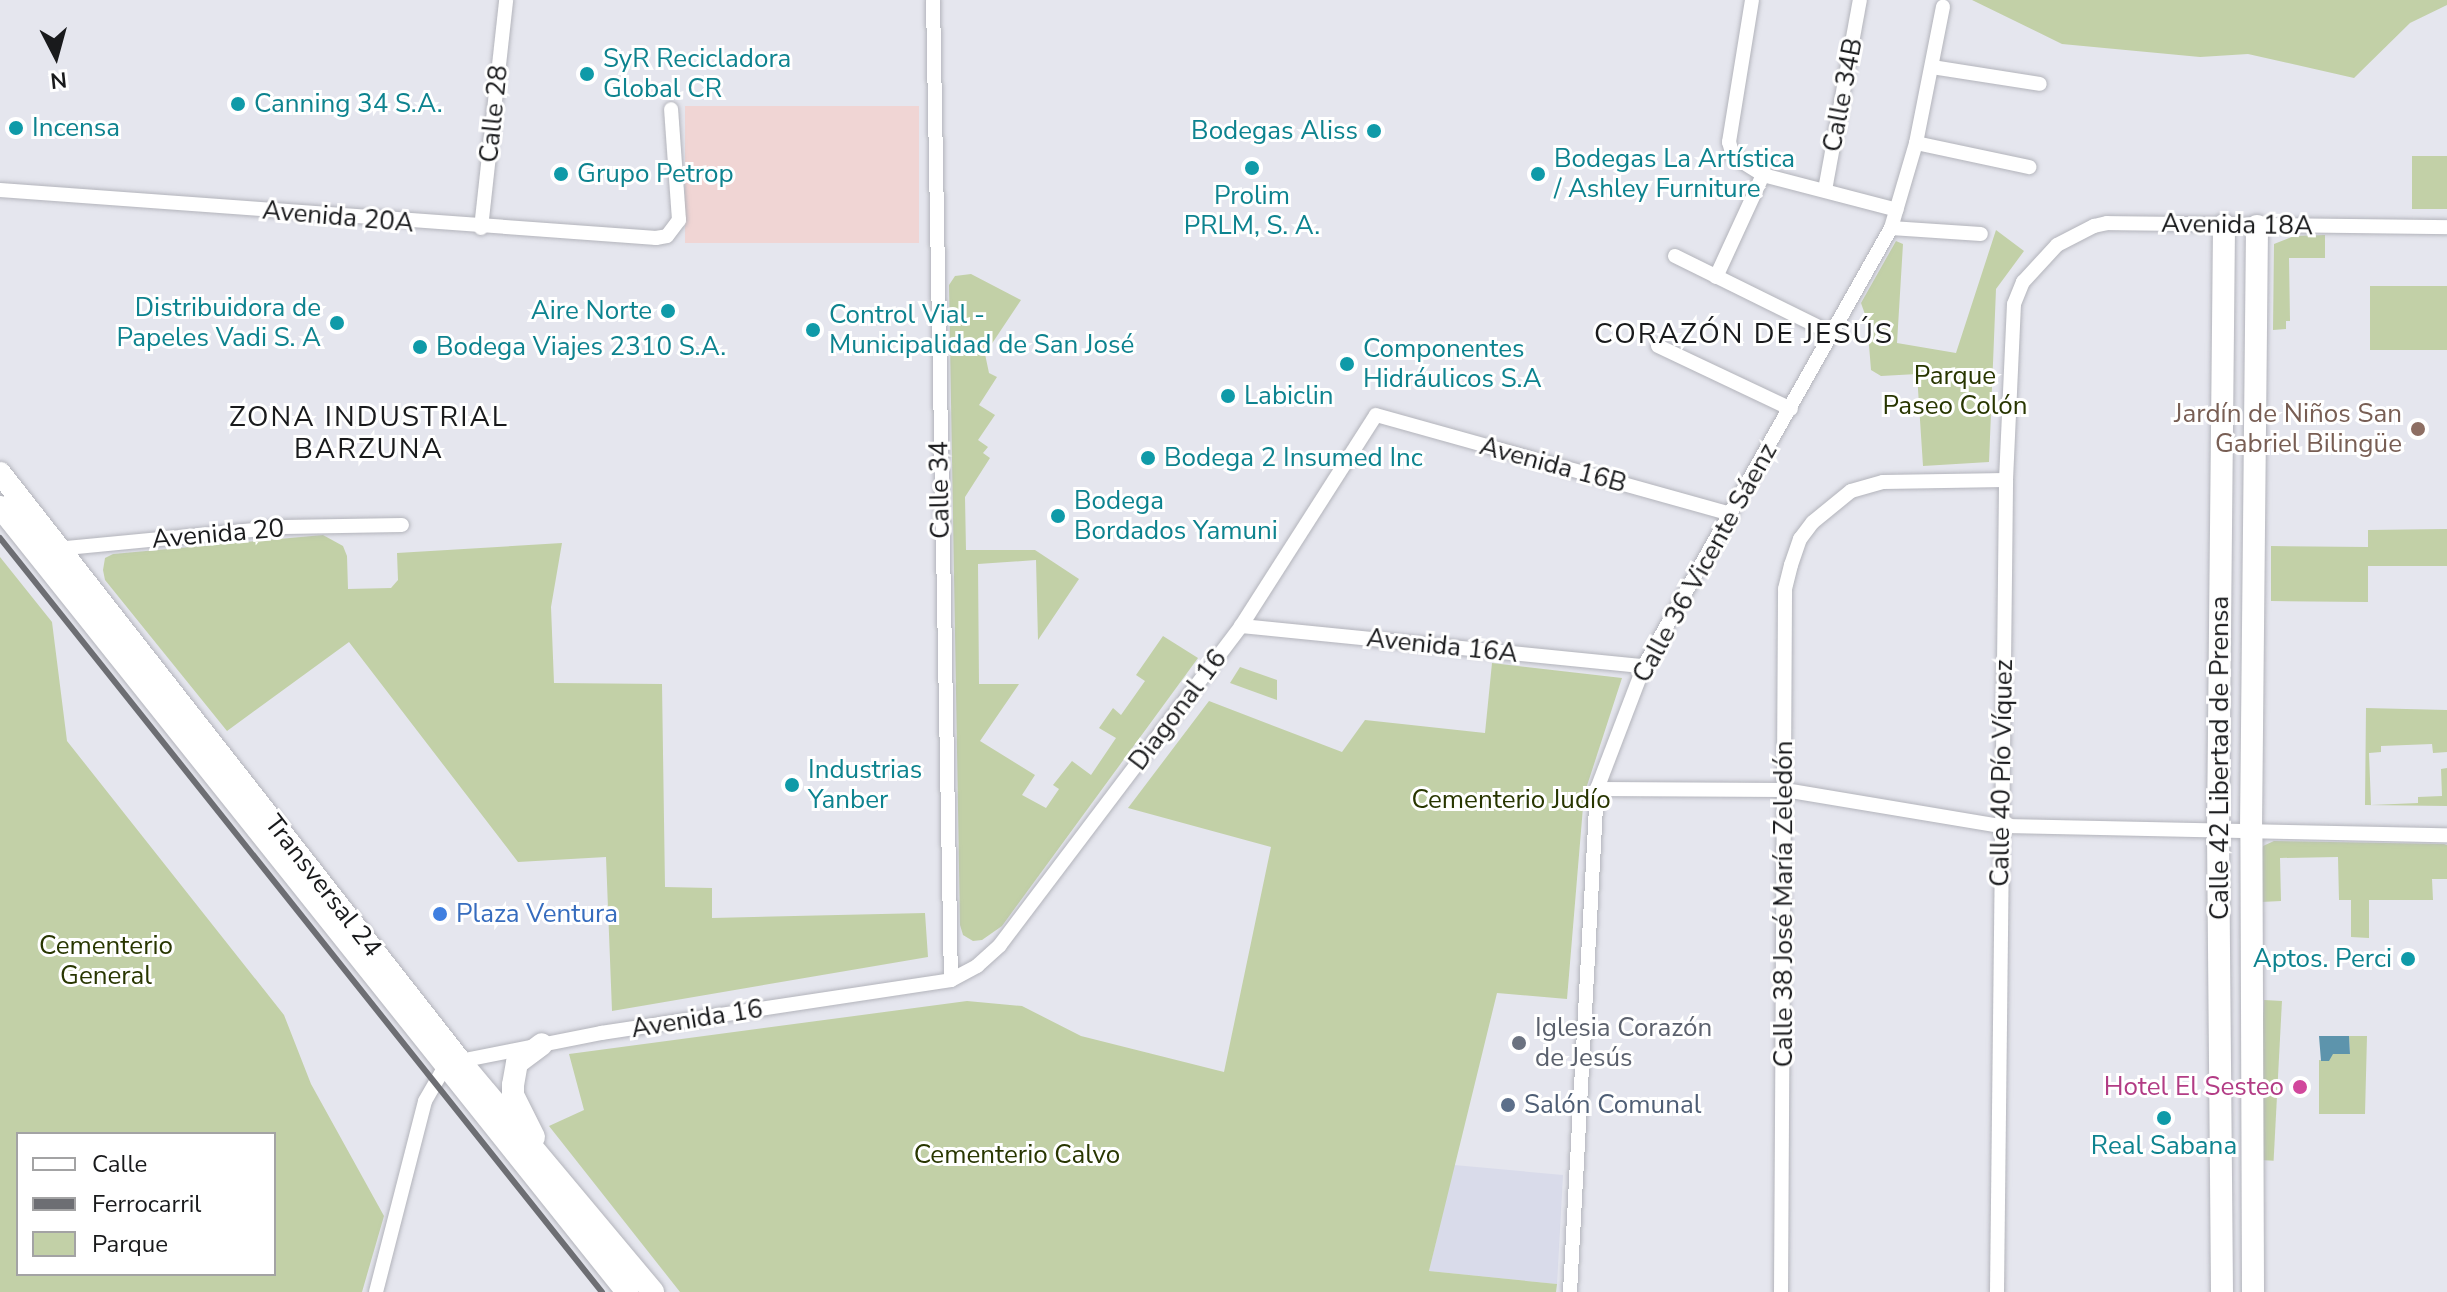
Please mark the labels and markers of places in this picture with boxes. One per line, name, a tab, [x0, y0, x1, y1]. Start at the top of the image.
place label: SyR Recicladora Global CR	[603, 43, 791, 104]
marker: SyR Recicladora Global CR	[578, 65, 596, 83]
place label: Canning 34 S.A.	[254, 88, 443, 120]
marker: Canning 34 S.A.	[229, 95, 247, 113]
place label: Incensa	[32, 112, 120, 144]
place label: Bodegas Aliss	[1191, 115, 1358, 147]
marker: Incensa	[7, 119, 25, 137]
marker: Bodegas Aliss	[1365, 122, 1383, 140]
place label: Bodegas La Artística / Ashley Furniture	[1554, 143, 1795, 204]
place label: Grupo Petrop	[577, 158, 734, 190]
marker: Prolim PRLM, S. A.	[1243, 159, 1261, 177]
marker: Grupo Petrop	[552, 165, 570, 183]
marker: Bodegas La Artística / Ashley Furniture	[1529, 165, 1547, 183]
place label: Prolim PRLM, S. A.	[1184, 180, 1320, 242]
place label: Distribuidora de Papeles Vadi S. A	[116, 292, 321, 354]
place label: Aire Norte	[531, 295, 652, 327]
place label: Control Vial - Municipalidad de San José	[829, 299, 1134, 360]
marker: Aire Norte	[659, 302, 677, 320]
marker: Distribuidora de Papeles Vadi S. A	[328, 314, 346, 332]
marker: Control Vial - Municipalidad de San José	[804, 321, 822, 339]
place label: Bodega Viajes 2310 S.A.	[436, 331, 726, 363]
place label: Componentes Hidráulicos S.A	[1363, 333, 1542, 394]
marker: Bodega Viajes 2310 S.A.	[411, 338, 429, 356]
marker: Componentes Hidráulicos S.A	[1338, 355, 1356, 373]
place label: Labiclin	[1244, 380, 1334, 412]
marker: Labiclin	[1219, 387, 1237, 405]
place label: Jardín de Niños San Gabriel Bilingüe	[2174, 398, 2402, 460]
marker: Jardín de Niños San Gabriel Bilingüe	[2409, 420, 2427, 438]
place label: Bodega 2 Insumed Inc	[1164, 442, 1423, 474]
marker: Bodega 2 Insumed Inc	[1139, 449, 1157, 467]
place label: Bodega Bordados Yamuni	[1074, 485, 1278, 546]
marker: Bodega Bordados Yamuni	[1049, 507, 1067, 525]
place label: Industrias Yanber	[808, 754, 922, 816]
marker: Industrias Yanber	[783, 776, 801, 794]
place label: Plaza Ventura	[456, 898, 618, 930]
marker: Plaza Ventura	[431, 905, 449, 923]
place label: Aptos. Perci	[2253, 943, 2392, 975]
marker: Aptos. Perci	[2399, 950, 2417, 968]
place label: Iglesia Corazón de Jesús	[1535, 1012, 1712, 1074]
marker: Iglesia Corazón de Jesús	[1510, 1034, 1528, 1052]
place label: Hotel El Sesteo	[2104, 1071, 2284, 1103]
marker: Hotel El Sesteo	[2291, 1078, 2309, 1096]
place label: Salón Comunal	[1524, 1089, 1701, 1121]
marker: Salón Comunal	[1499, 1096, 1517, 1114]
marker: Real Sabana	[2155, 1109, 2173, 1127]
place label: Real Sabana	[2091, 1130, 2237, 1162]

